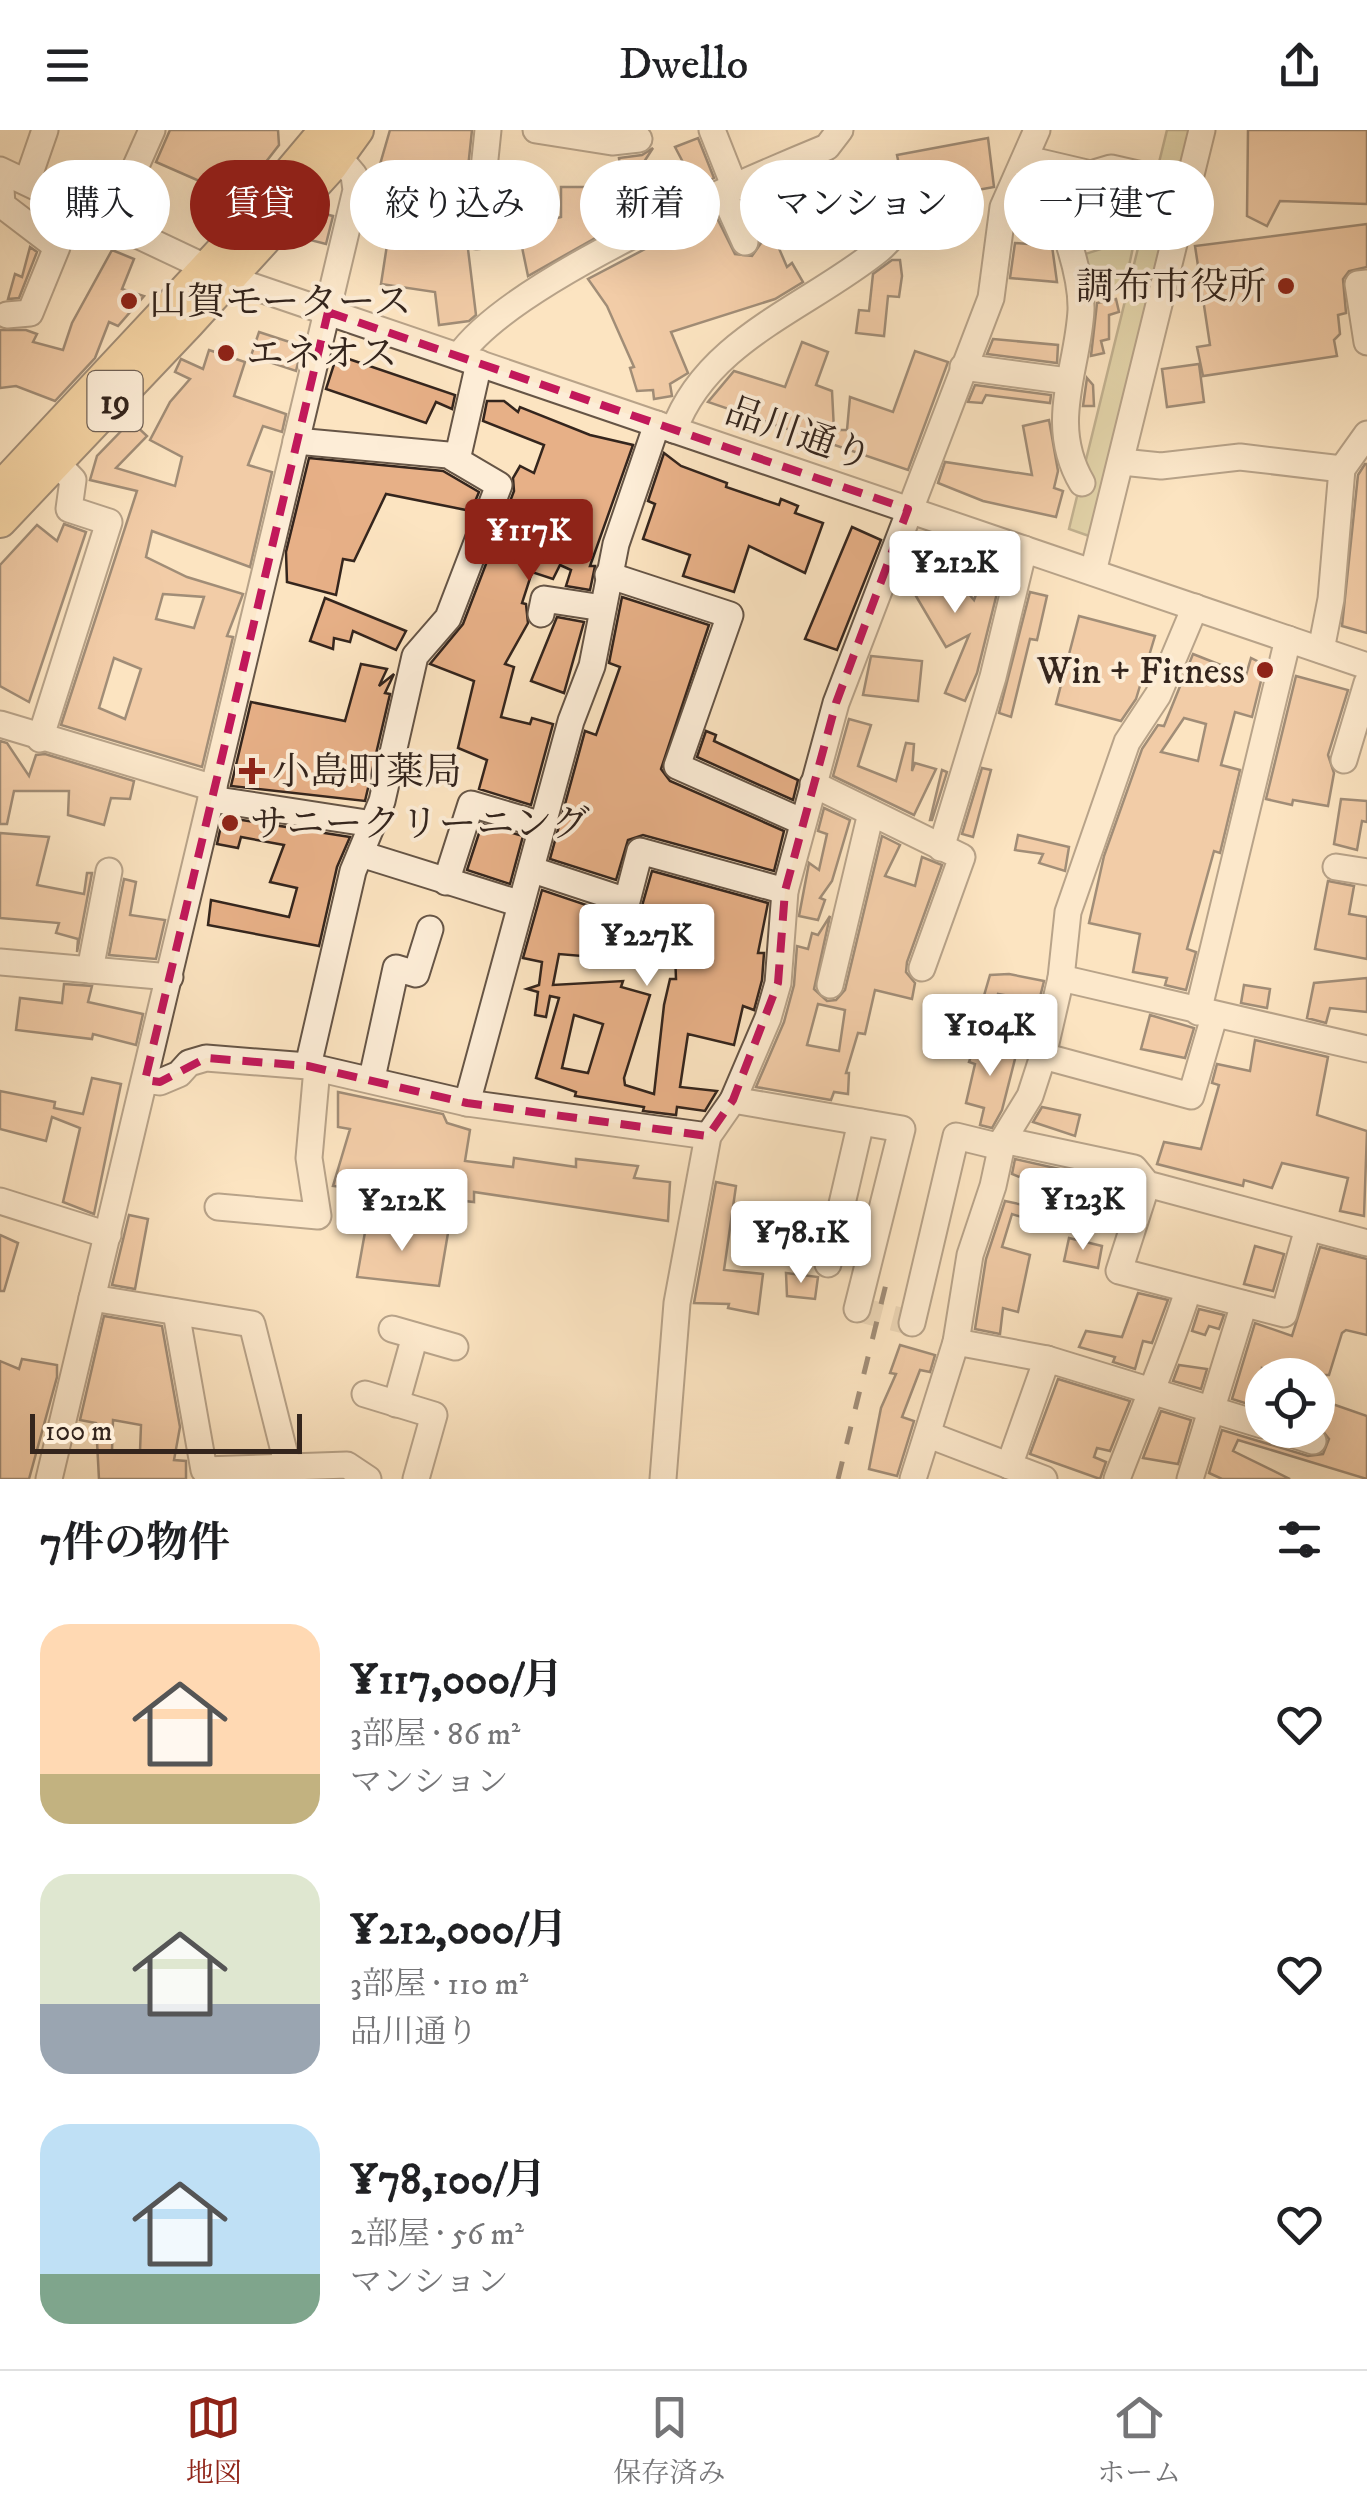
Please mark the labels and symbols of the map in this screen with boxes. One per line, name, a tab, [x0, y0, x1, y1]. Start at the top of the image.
place label: 調布市役所	[1076, 264, 1266, 312]
marker: 調布市役所	[1275, 275, 1297, 297]
place label: 山賀モータース	[149, 279, 412, 327]
marker: 山賀モータース	[118, 290, 140, 312]
place label: エネオス	[246, 331, 398, 379]
marker: エネオス	[215, 342, 237, 364]
road number: 19	[88, 371, 142, 431]
street label: 品川通り	[719, 387, 878, 482]
pin: ¥117K	[459, 499, 599, 584]
pin: ¥212K	[885, 531, 1025, 616]
place label: Win + Fitness	[1036, 648, 1245, 696]
marker: Win + Fitness	[1254, 659, 1276, 681]
place label: 小島町薬局	[272, 749, 462, 797]
marker: 小島町薬局	[241, 760, 263, 782]
place label: サニークリーニング	[250, 801, 590, 849]
marker: サニークリーニング	[219, 812, 241, 834]
pin: ¥227K	[577, 904, 717, 989]
pin: ¥104K	[920, 994, 1060, 1079]
pin: ¥123K	[1013, 1168, 1153, 1253]
pin: ¥212K	[332, 1169, 472, 1254]
pin: ¥78.1K	[720, 1201, 882, 1286]
scale bar	[30, 1409, 302, 1454]

